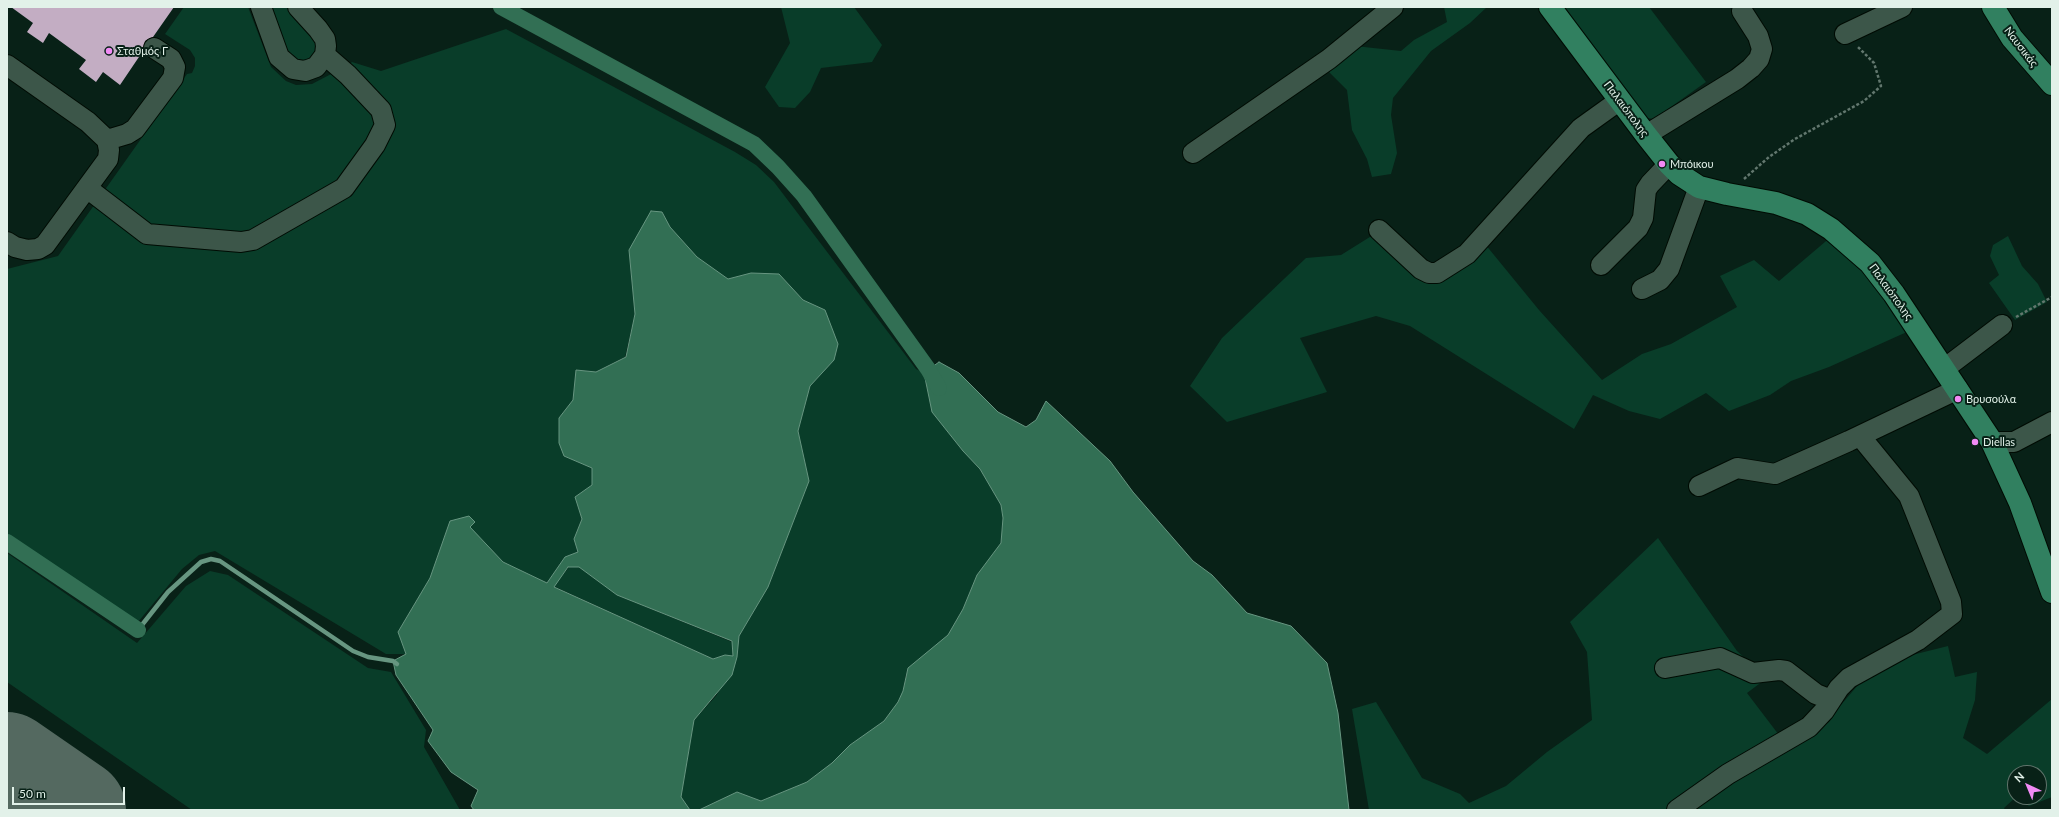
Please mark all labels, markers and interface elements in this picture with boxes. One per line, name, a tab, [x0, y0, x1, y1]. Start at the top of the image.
street label: Ναυσικάς	[2001, 24, 2041, 70]
place label: Σταθμός Γ	[117, 44, 168, 58]
marker: Σταθμός Γ	[104, 46, 114, 56]
street label: Παλαιόπολης	[1601, 79, 1651, 139]
place label: Μπόικου	[1670, 157, 1713, 171]
marker: Μπόικου	[1657, 159, 1667, 169]
street label: Παλαιόπολης	[1866, 261, 1916, 323]
place label: Βρυσούλα	[1966, 392, 2016, 406]
marker: Βρυσούλα	[1953, 394, 1963, 404]
place label: Diellas	[1983, 435, 2015, 449]
marker: Diellas	[1970, 437, 1980, 447]
north arrow	[2007, 765, 2047, 805]
text: N	[2011, 769, 2027, 784]
scale bar	[14, 779, 127, 805]
text: 50 m	[19, 786, 46, 801]

